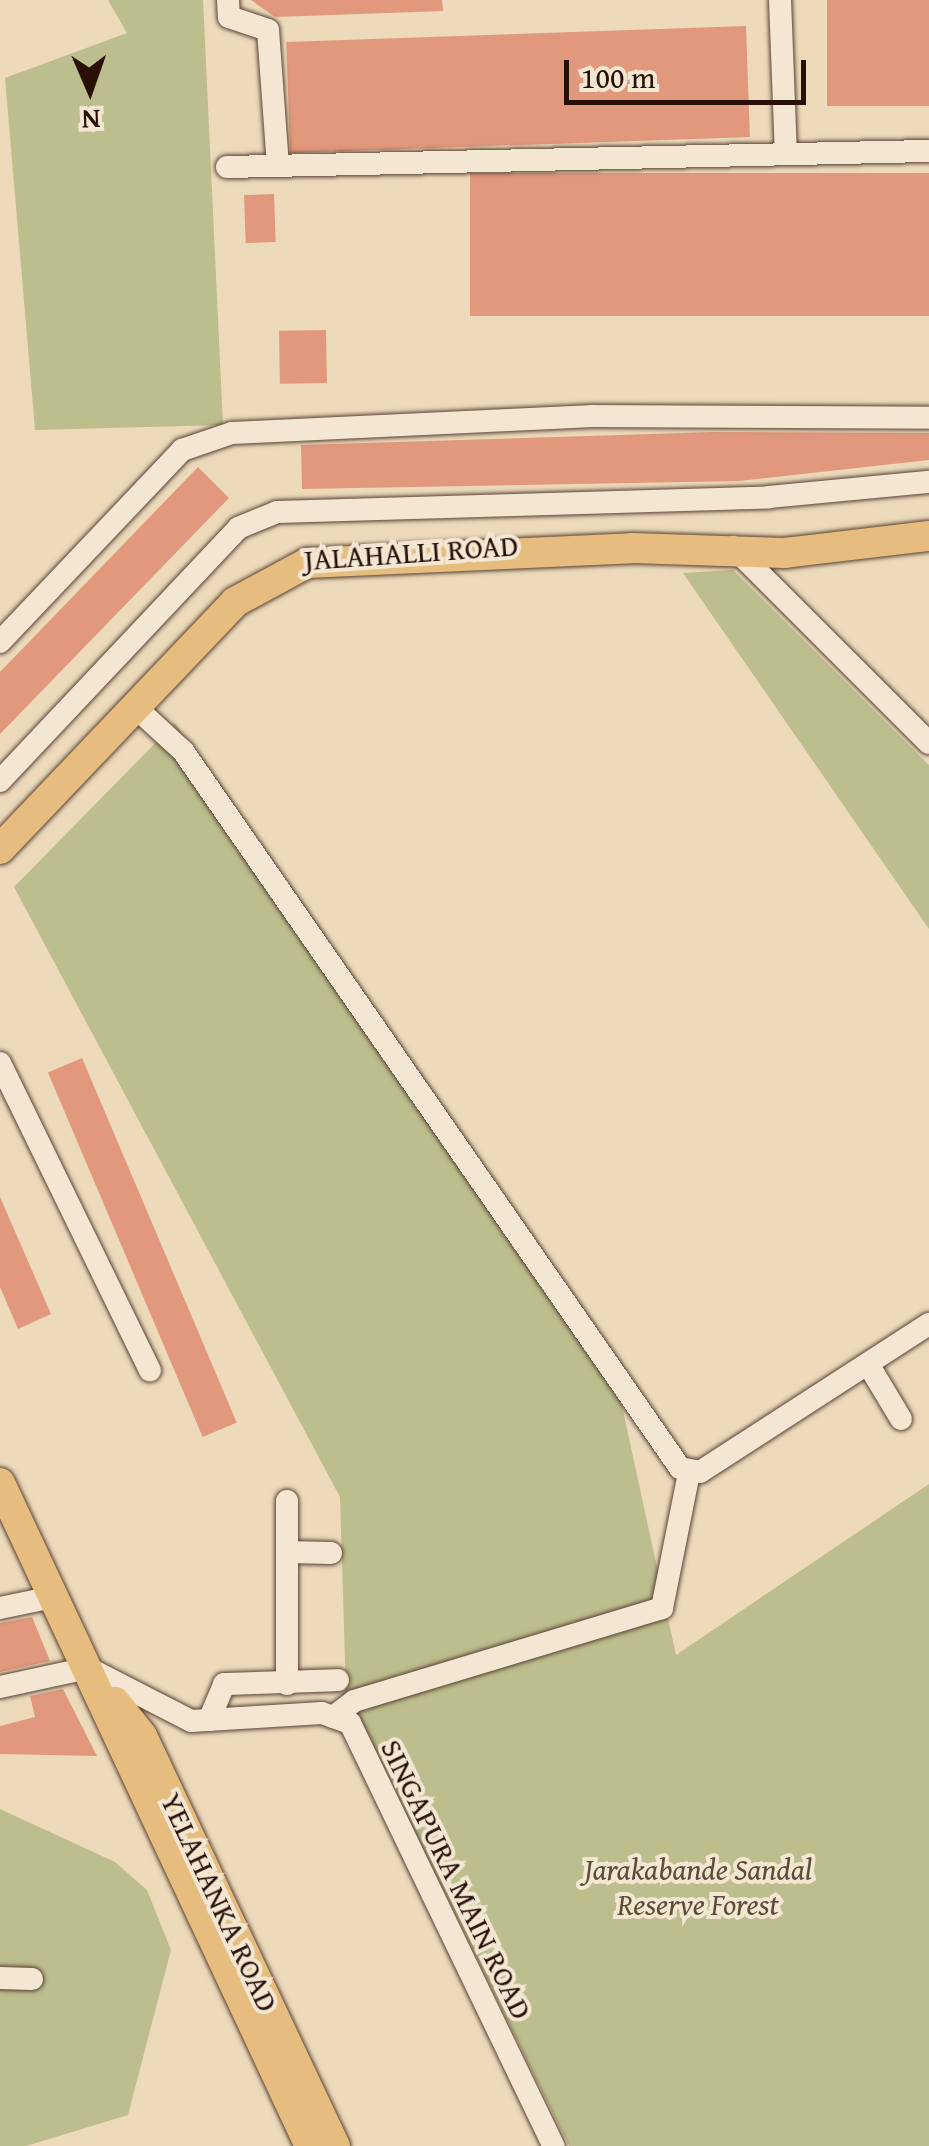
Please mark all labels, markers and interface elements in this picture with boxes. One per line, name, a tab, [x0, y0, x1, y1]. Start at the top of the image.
north arrow	[40, 40, 140, 140]
scale bar	[569, 40, 812, 102]
text: 100 m	[581, 55, 655, 99]
text: N	[81, 100, 101, 141]
street label: JALAHALLI ROAD	[303, 527, 519, 577]
street label: SINGAPURA MAIN ROAD	[374, 1733, 540, 2025]
street label: YELAHANKA ROAD	[154, 1787, 286, 2017]
park label: Jarakabande Sandal Reserve Forest	[584, 1851, 812, 1922]

